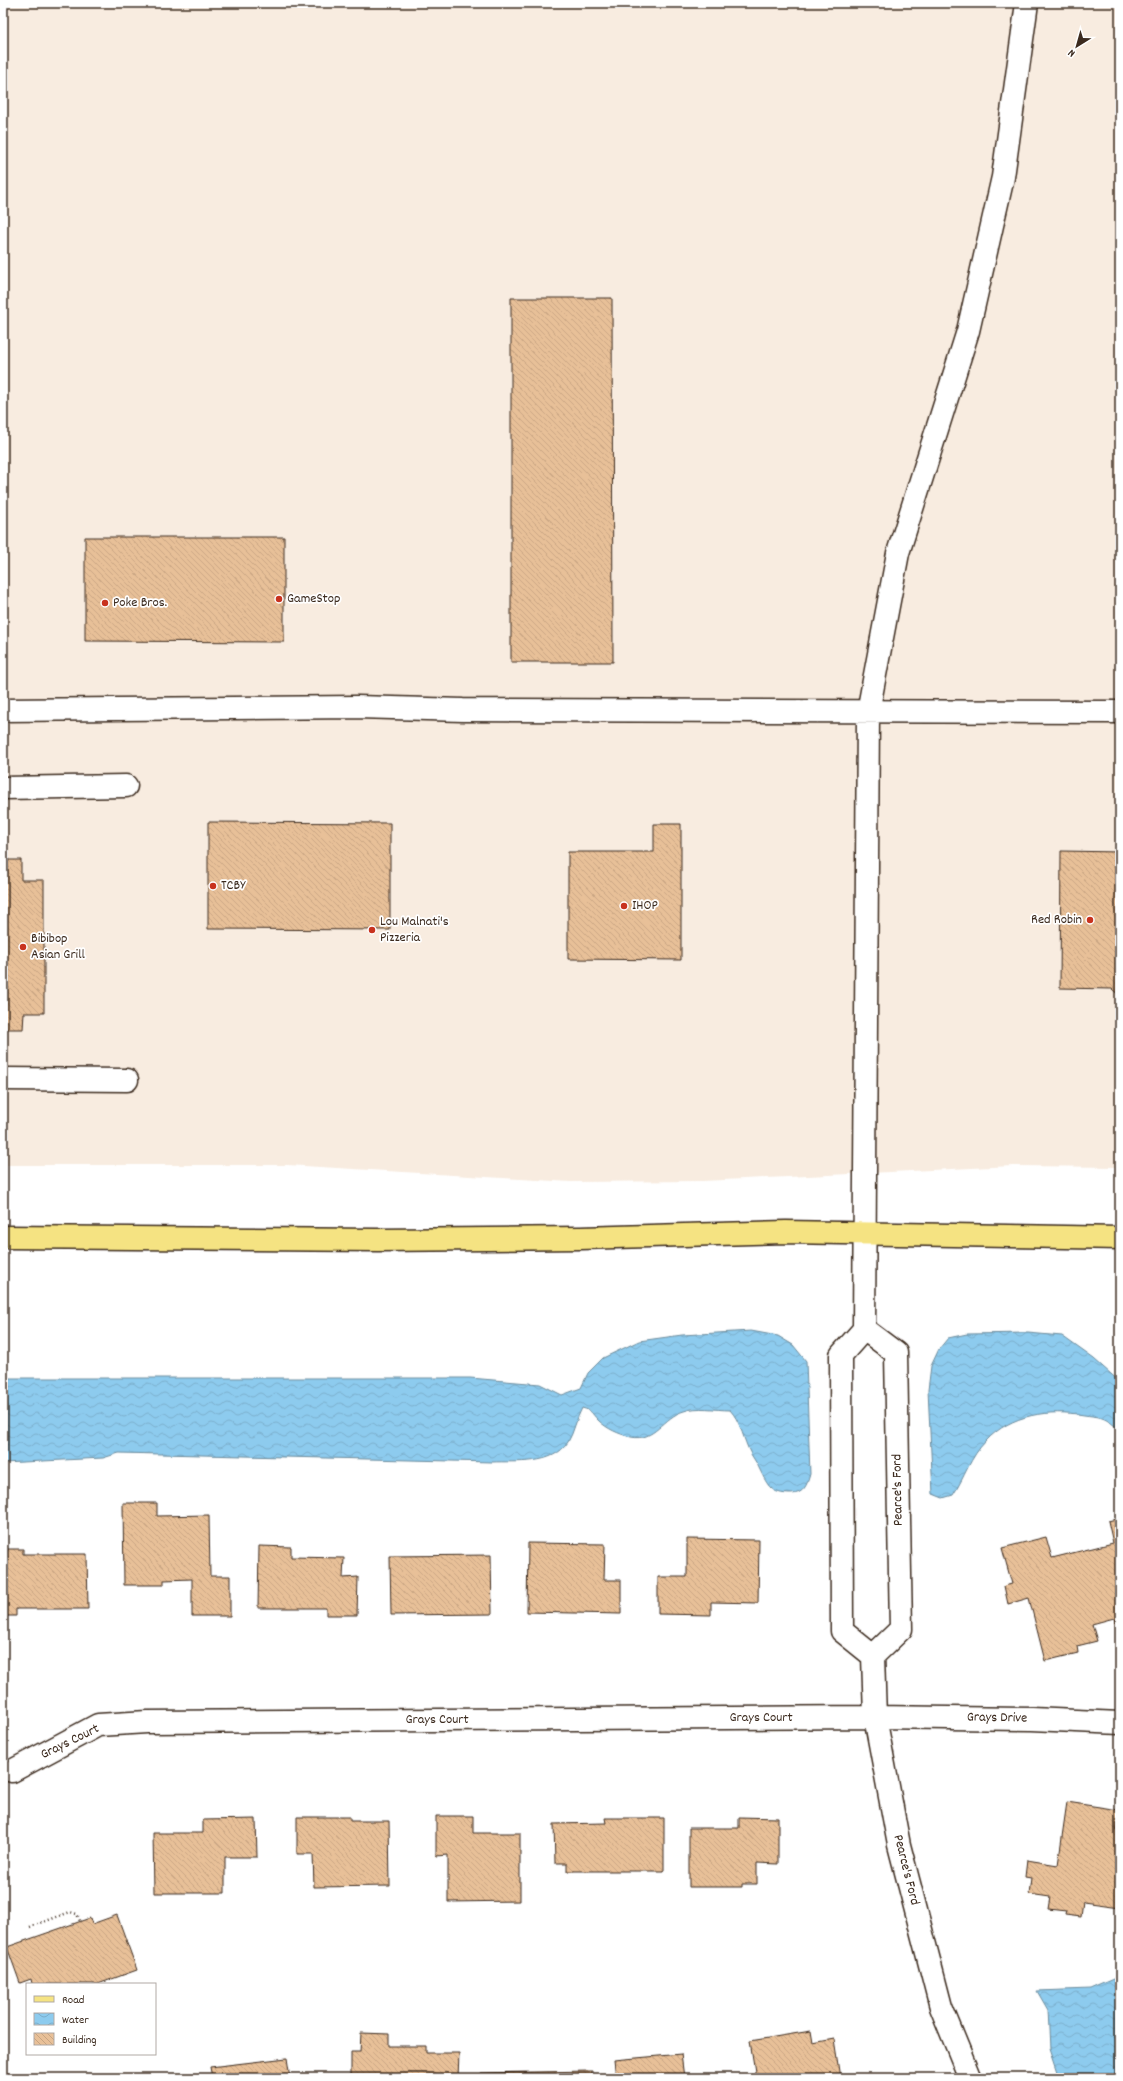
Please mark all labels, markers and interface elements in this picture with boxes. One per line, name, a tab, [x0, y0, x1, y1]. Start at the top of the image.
north arrow	[1057, 26, 1097, 66]
text: N	[1065, 44, 1079, 60]
place label: GameStop	[287, 589, 340, 609]
place label: Poke Bros.	[113, 593, 167, 613]
marker: GameStop	[274, 594, 284, 604]
marker: Poke Bros.	[100, 598, 110, 608]
place label: TCBY	[221, 876, 246, 896]
marker: TCBY	[208, 881, 218, 891]
place label: IHOP	[632, 896, 658, 916]
marker: IHOP	[619, 901, 629, 911]
place label: Red Robin	[1031, 910, 1082, 930]
place label: Lou Malnati's Pizzeria	[380, 912, 449, 948]
marker: Red Robin	[1085, 915, 1095, 925]
marker: Lou Malnati's Pizzeria	[367, 925, 377, 935]
place label: Bibibop Asian Grill	[31, 929, 85, 965]
marker: Bibibop Asian Grill	[18, 942, 28, 952]
street label: Pearce's Ford	[887, 1454, 909, 1526]
street label: Grays Drive	[967, 1707, 1027, 1729]
street label: Grays Court	[729, 1708, 793, 1728]
street label: Grays Court	[405, 1710, 469, 1730]
street label: Grays Court	[37, 1719, 103, 1765]
street label: Pearce's Ford	[888, 1833, 924, 1907]
legend	[26, 1983, 156, 2055]
text: Road	[62, 1992, 84, 2009]
text: Water	[62, 2012, 89, 2029]
text: Building	[62, 2032, 97, 2049]

